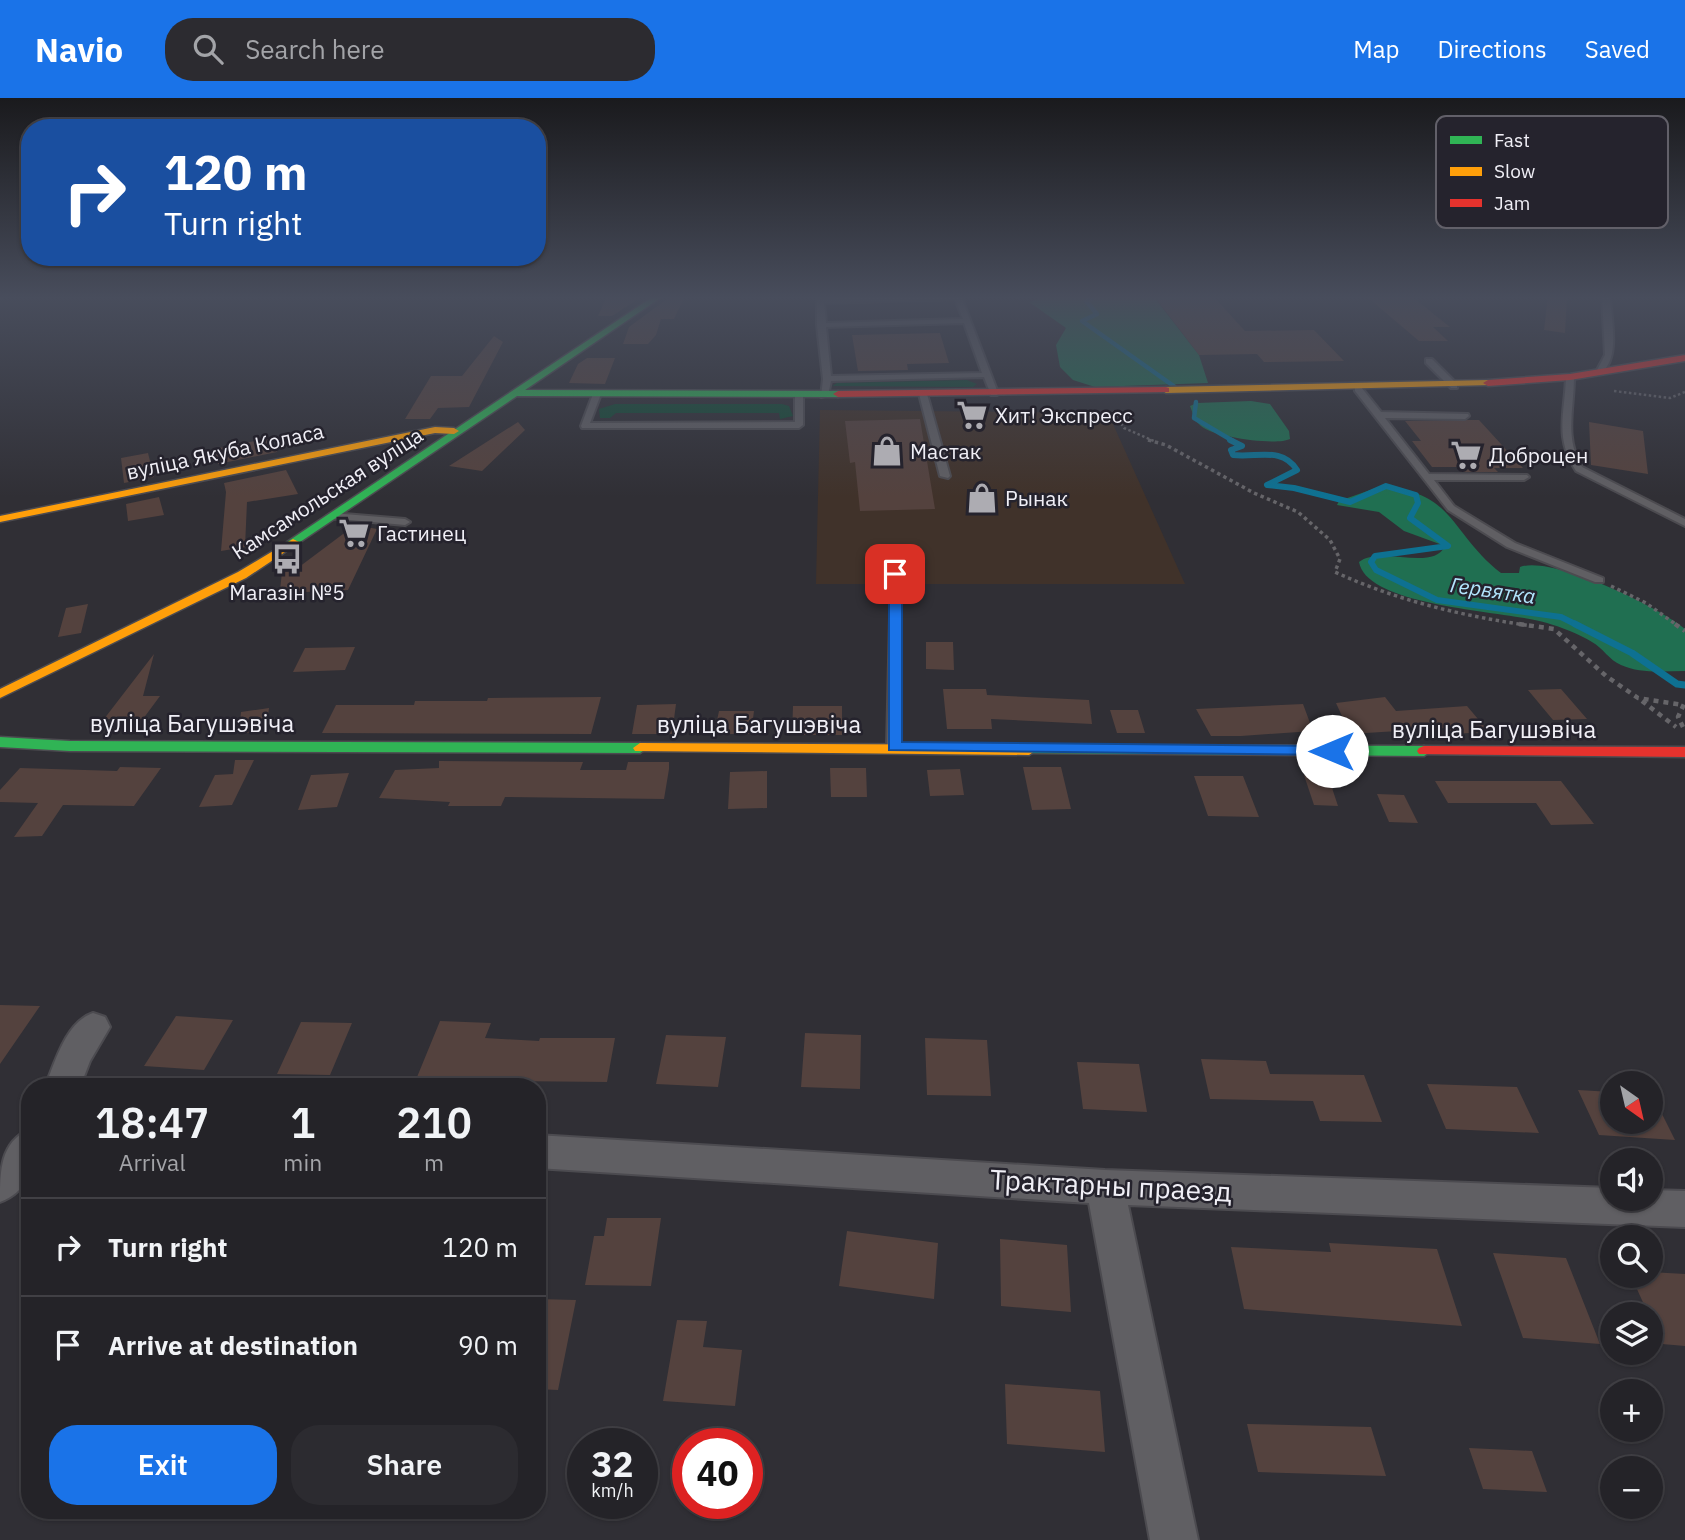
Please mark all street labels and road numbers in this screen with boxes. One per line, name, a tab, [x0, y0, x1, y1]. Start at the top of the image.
street label: вуліца Якуба Коласа	[124, 416, 326, 486]
street label: Камсамольская вуліца	[226, 421, 428, 565]
street label: вуліца Багушэвіча	[90, 707, 294, 739]
street label: вуліца Багушэвіча	[657, 708, 861, 740]
street label: вуліца Багушэвіча	[1392, 713, 1596, 745]
street label: Трактарны праезд	[989, 1160, 1233, 1210]

